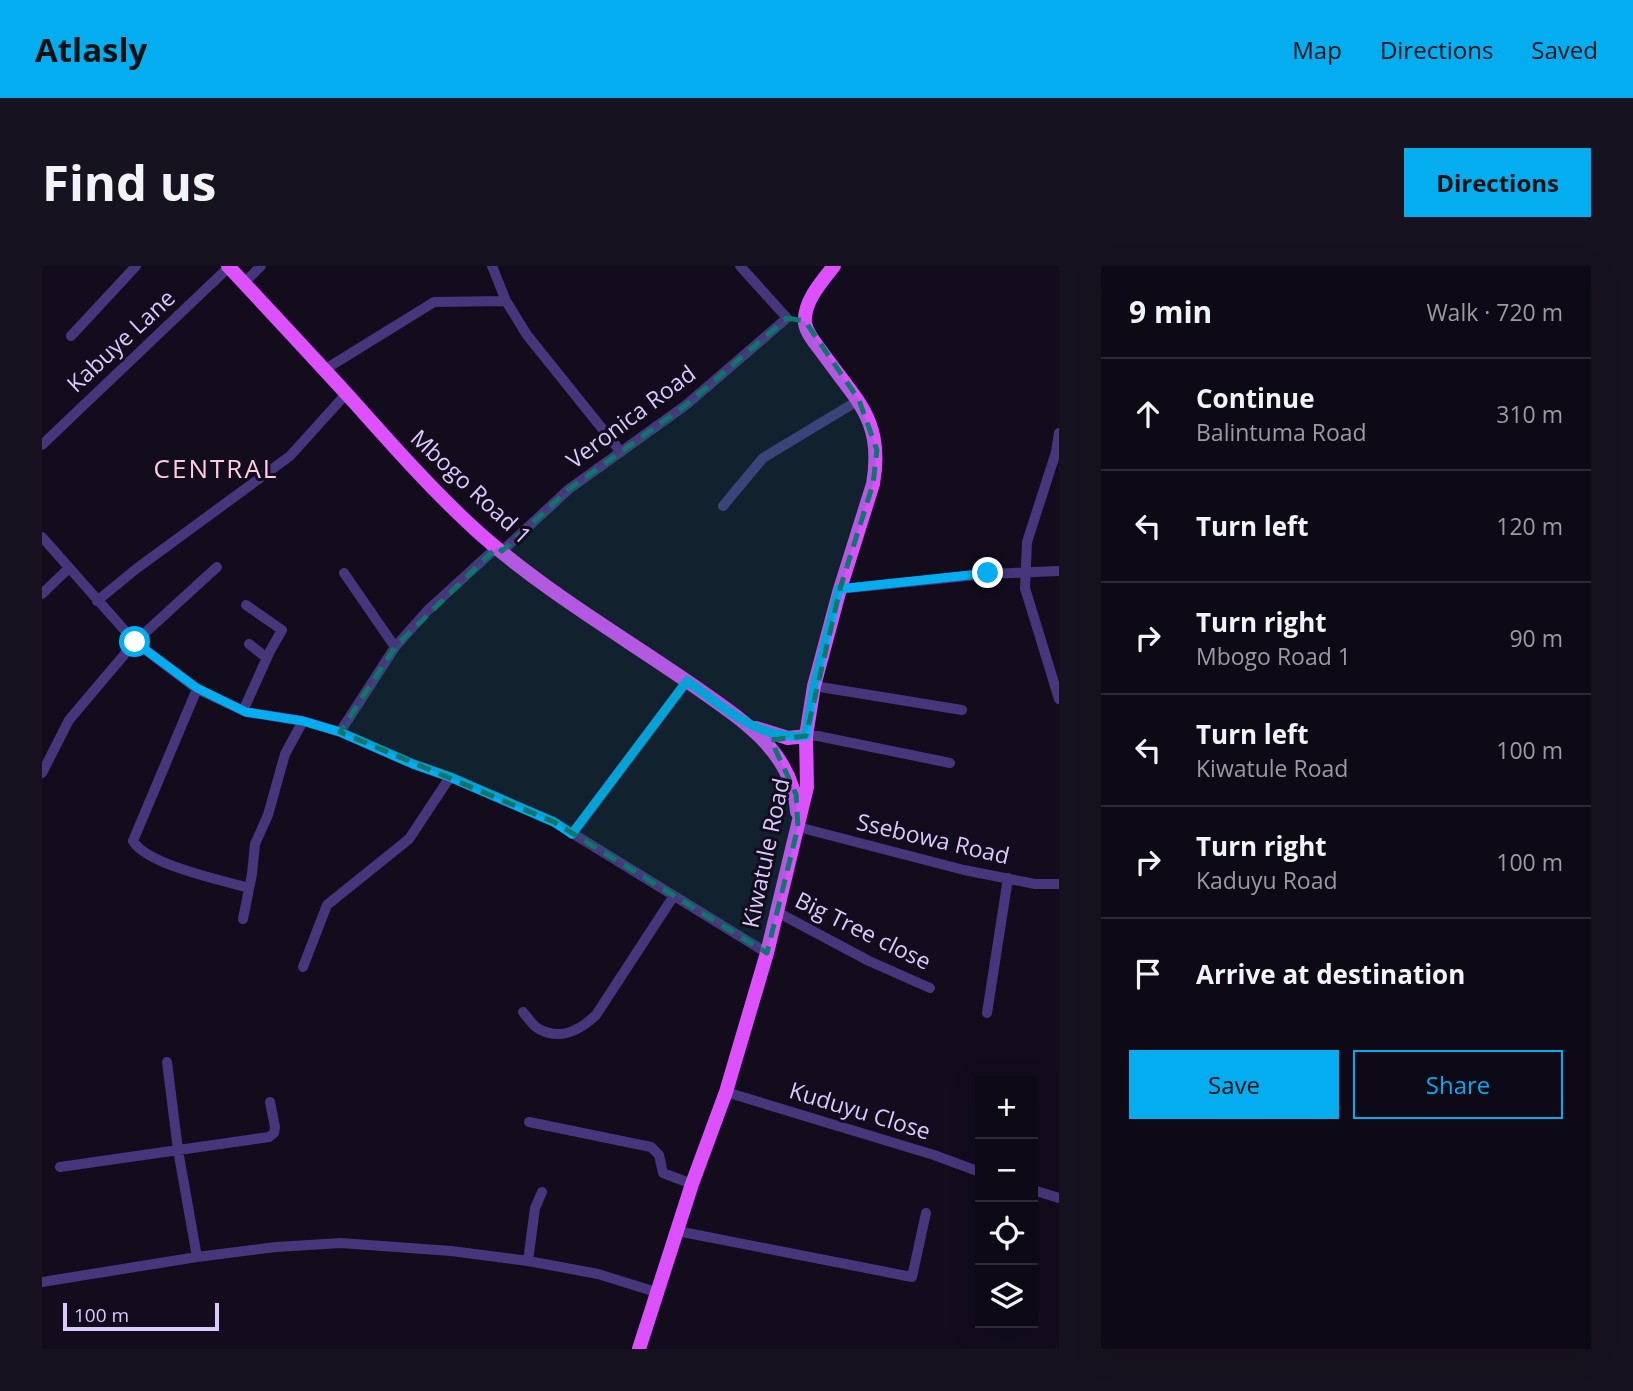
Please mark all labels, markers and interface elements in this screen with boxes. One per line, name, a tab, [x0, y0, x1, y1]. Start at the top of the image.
text: Atlasly	[35, 27, 147, 72]
text: Map	[1292, 33, 1342, 66]
text: Directions	[1380, 33, 1493, 66]
text: Saved	[1531, 33, 1598, 66]
button: Directions	[1404, 148, 1591, 217]
text: Find us	[42, 149, 216, 215]
street label: Kabuye Lane	[59, 282, 181, 399]
text: 9 min	[1129, 291, 1212, 332]
text: Walk · 720 m	[1426, 296, 1563, 328]
street label: Veronica Road	[559, 357, 702, 475]
text: Continue	[1196, 380, 1315, 416]
icon: ahead	[1129, 395, 1167, 433]
text: 310 m	[1496, 398, 1563, 430]
text: Balintuma Road	[1196, 416, 1367, 448]
street label: Mbogo Road 1	[404, 422, 539, 551]
district label: CENTRAL	[154, 450, 278, 486]
icon: left	[1129, 507, 1167, 545]
text: Turn left	[1196, 508, 1308, 544]
text: 120 m	[1496, 510, 1563, 542]
route end	[972, 557, 1003, 588]
text: Turn right	[1196, 604, 1327, 640]
icon: right	[1129, 619, 1167, 657]
text: 90 m	[1509, 622, 1563, 654]
route start	[119, 626, 150, 657]
text: Mbogo Road 1	[1196, 640, 1351, 672]
text: Turn left	[1196, 716, 1308, 752]
icon: left	[1129, 731, 1167, 769]
text: 100 m	[1496, 734, 1563, 766]
text: Kiwatule Road	[1196, 752, 1348, 784]
street label: Kiwatule Road	[734, 775, 797, 931]
street label: Ssebowa Road	[854, 805, 1013, 871]
text: Turn right	[1196, 828, 1327, 864]
icon: right	[1129, 843, 1167, 881]
text: 100 m	[1496, 846, 1563, 878]
text: Kaduyu Road	[1196, 864, 1338, 896]
street label: Big Tree close	[790, 883, 937, 977]
icon: arrive	[1129, 955, 1167, 993]
text: Arrive at destination	[1196, 956, 1465, 992]
button: Save	[1129, 1050, 1339, 1119]
button: Share	[1353, 1050, 1563, 1119]
street label: Kuduyu Close	[786, 1073, 935, 1147]
map controls	[975, 1076, 1038, 1328]
button: +	[975, 1076, 1038, 1139]
button: −	[975, 1139, 1038, 1202]
button: locate	[975, 1202, 1038, 1265]
button: layers	[975, 1265, 1038, 1328]
scale bar	[63, 1300, 219, 1332]
text: 100 m	[74, 1302, 129, 1328]

